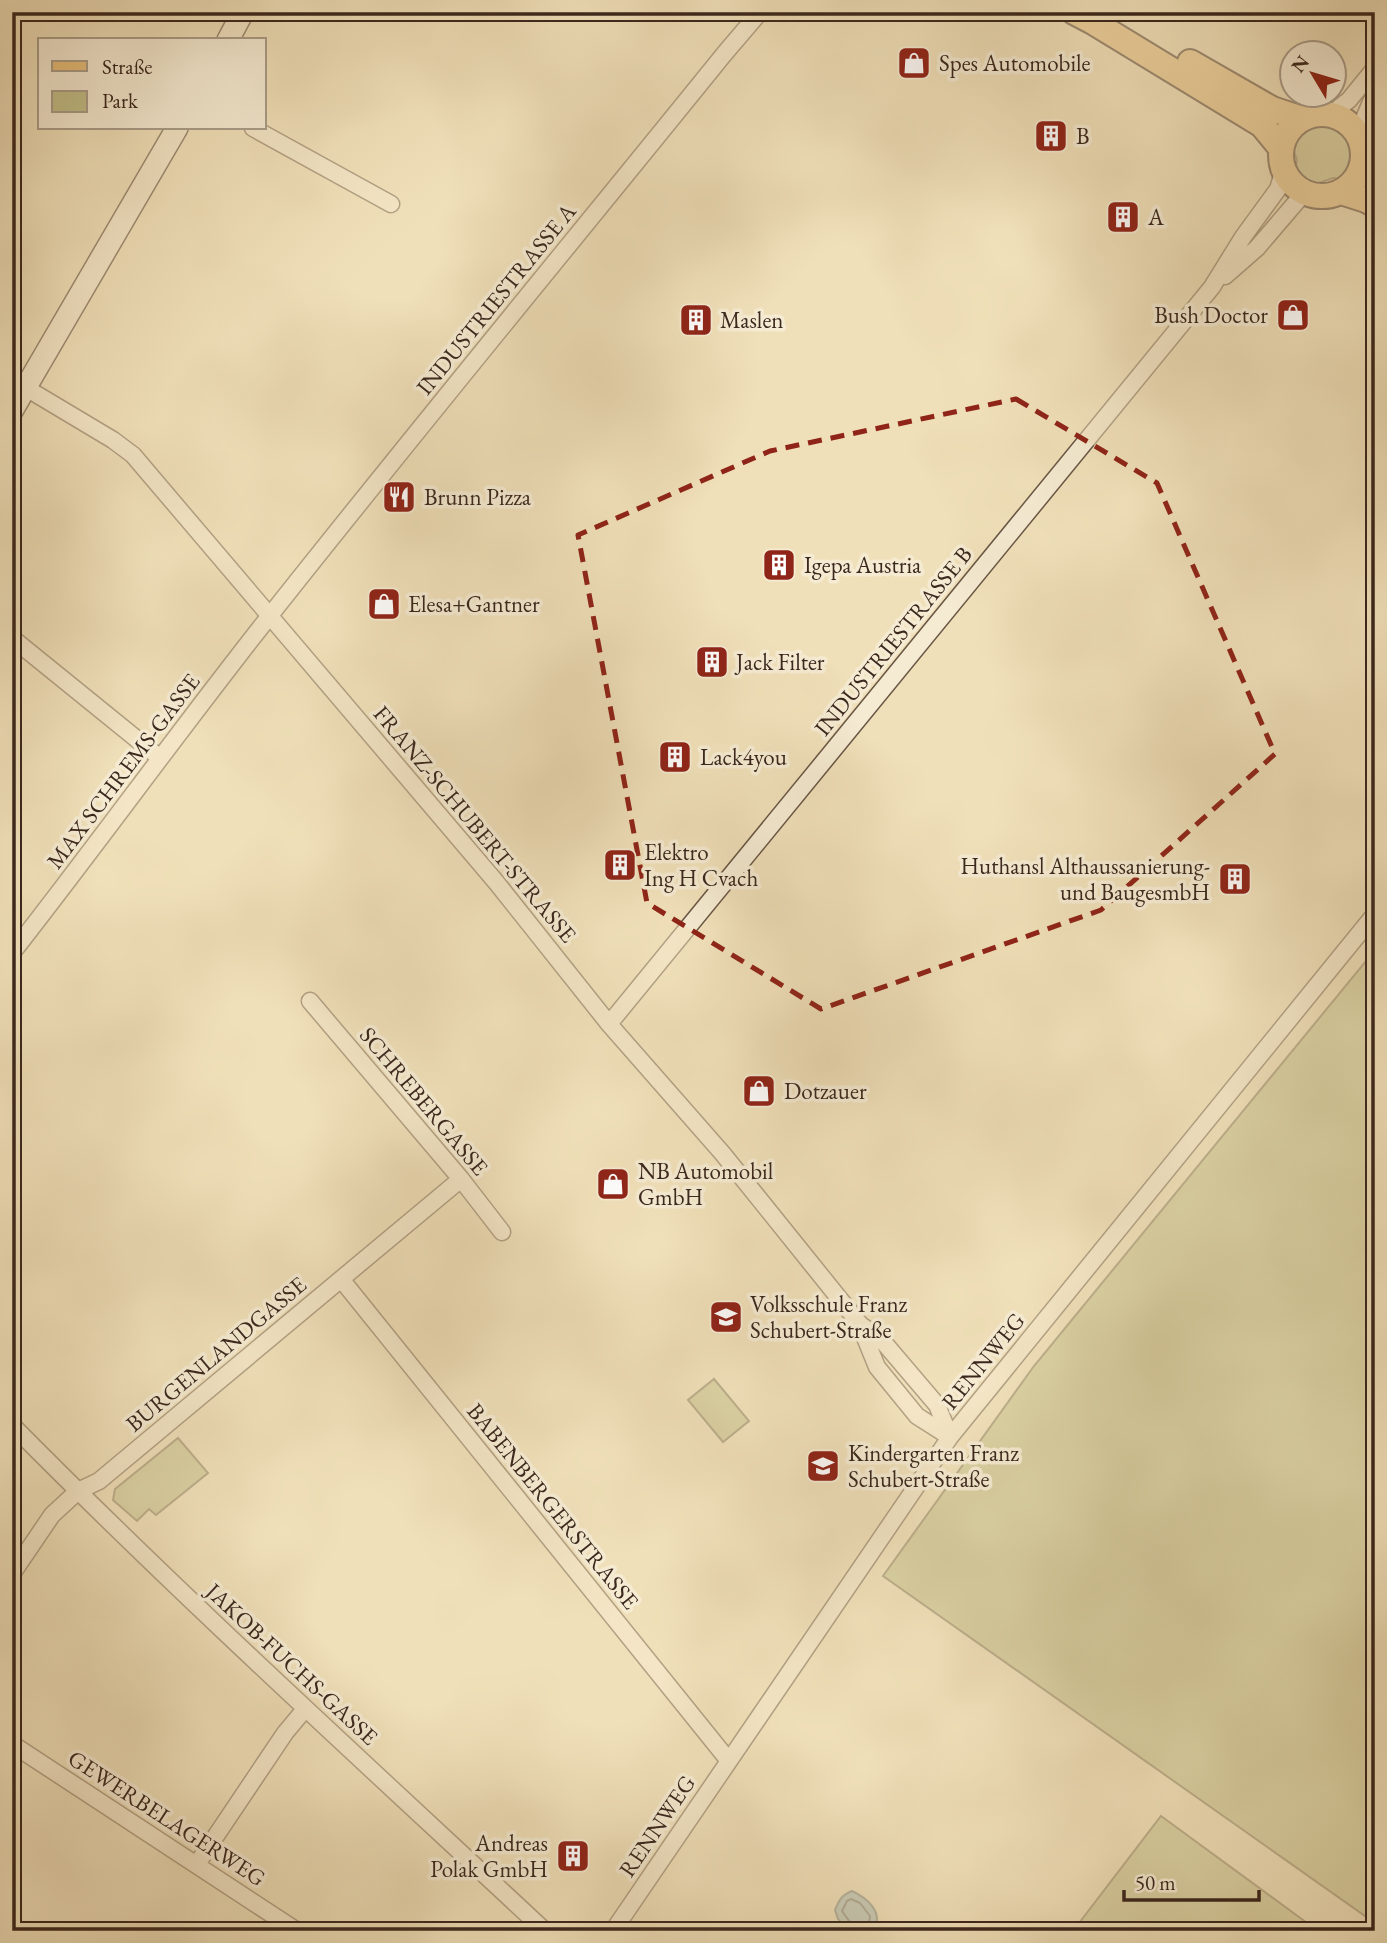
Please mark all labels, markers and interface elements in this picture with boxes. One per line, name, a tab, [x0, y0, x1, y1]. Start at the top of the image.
legend	[38, 38, 266, 130]
north arrow	[1278, 38, 1348, 108]
shop icon: Spes Automobile	[895, 44, 933, 82]
place label: Spes Automobile	[939, 48, 1091, 78]
text: N	[1285, 50, 1315, 78]
text: Straße	[102, 53, 153, 80]
text: Park	[102, 87, 139, 114]
building icon: B	[1032, 117, 1070, 155]
place label: B	[1076, 121, 1090, 151]
street label: INDUSTRIESTRASSE A	[409, 196, 583, 401]
building icon: A	[1104, 198, 1142, 236]
place label: A	[1147, 202, 1165, 232]
shop icon: Bush Doctor	[1274, 296, 1312, 334]
place label: Bush Doctor	[1154, 300, 1268, 330]
building icon: Maslen	[677, 301, 715, 339]
place label: Maslen	[720, 305, 784, 335]
restaurant icon: Brunn Pizza	[380, 478, 418, 516]
place label: Brunn Pizza	[424, 482, 532, 512]
street label: INDUSTRIESTRASSE B	[807, 540, 979, 742]
building icon: Igepa Austria	[760, 546, 798, 584]
place label: Igepa Austria	[804, 550, 922, 580]
shop icon: Elesa+Gantner	[365, 585, 403, 623]
place label: Elesa+Gantner	[408, 589, 540, 619]
building icon: Jack Filter	[693, 643, 731, 681]
place label: Jack Filter	[734, 647, 825, 677]
street label: MAX SCHREMS-GASSE	[40, 667, 206, 875]
street label: FRANZ-SCHUBERT-STRASSE	[367, 699, 583, 949]
building icon: Lack4you	[656, 738, 694, 776]
place label: Lack4you	[700, 742, 787, 772]
place label: Elektro Ing H Cvach	[644, 837, 758, 893]
building icon: Elektro Ing H Cvach	[601, 846, 639, 884]
place label: Huthansl Althaussanierung- und BaugesmbH	[960, 851, 1210, 907]
building icon: Huthansl Althaussanierung- und BaugesmbH	[1216, 860, 1254, 898]
street label: SCHREBERGASSE	[353, 1021, 495, 1181]
shop icon: Dotzauer	[740, 1072, 778, 1110]
place label: Dotzauer	[784, 1076, 867, 1106]
place label: NB Automobil GmbH	[638, 1156, 774, 1212]
shop icon: NB Automobil GmbH	[594, 1165, 632, 1203]
street label: BURGENLANDGASSE	[119, 1270, 313, 1438]
place label: Volksschule Franz Schubert-Straße	[750, 1289, 908, 1345]
school or university icon: Volksschule Franz Schubert-Straße	[707, 1298, 745, 1336]
street label: RENNWEG	[935, 1306, 1031, 1416]
street label: BABENBERGERSTRASSE	[461, 1397, 645, 1615]
place label: Kindergarten Franz Schubert-Straße	[848, 1438, 1019, 1494]
school or university icon: Kindergarten Franz Schubert-Straße	[804, 1447, 842, 1485]
street label: JAKOB-FUCHS-GASSE	[198, 1575, 384, 1752]
street label: GEWERBELAGERWEG	[63, 1743, 271, 1893]
street label: RENNWEG	[612, 1769, 702, 1883]
place label: Andreas Polak GmbH	[430, 1828, 548, 1884]
building icon: Andreas Polak GmbH	[554, 1837, 592, 1875]
scale bar	[1124, 1859, 1259, 1903]
text: 50 m	[1135, 1869, 1176, 1896]

